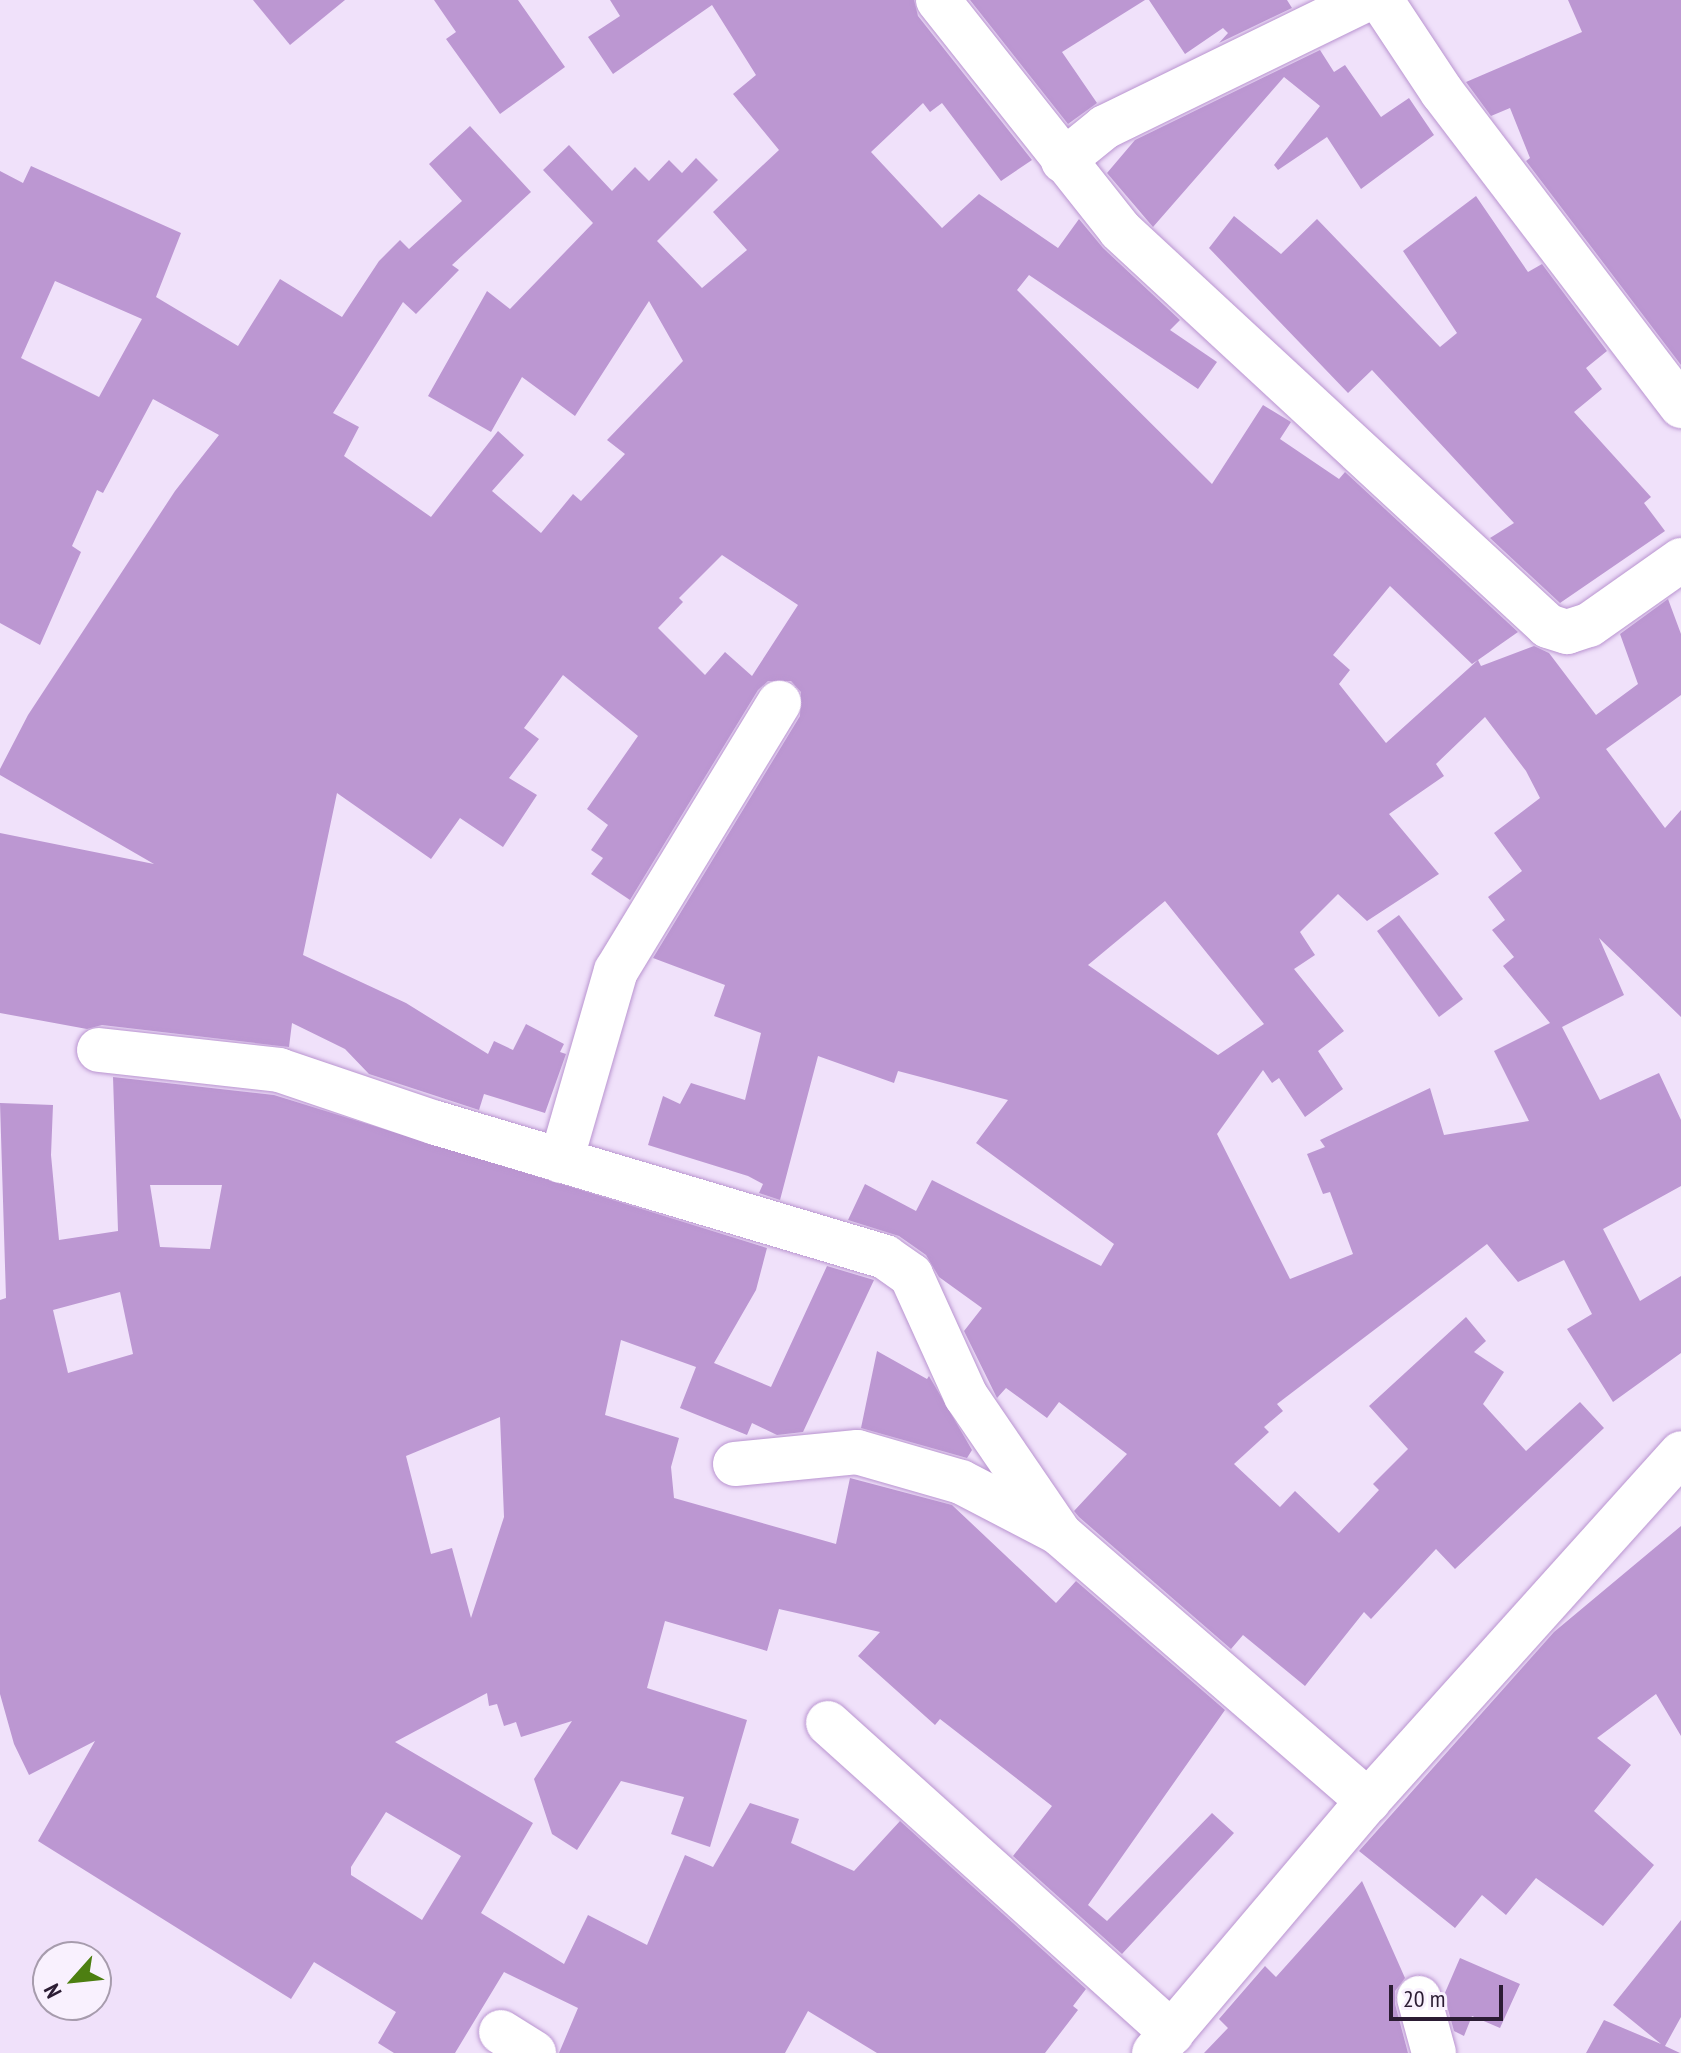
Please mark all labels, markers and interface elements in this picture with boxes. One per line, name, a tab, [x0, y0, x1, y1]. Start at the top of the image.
north arrow	[32, 1941, 112, 2021]
scale bar	[1393, 1969, 1507, 2019]
text: N	[37, 1979, 68, 2003]
text: 20 m	[1403, 1983, 1445, 2014]

